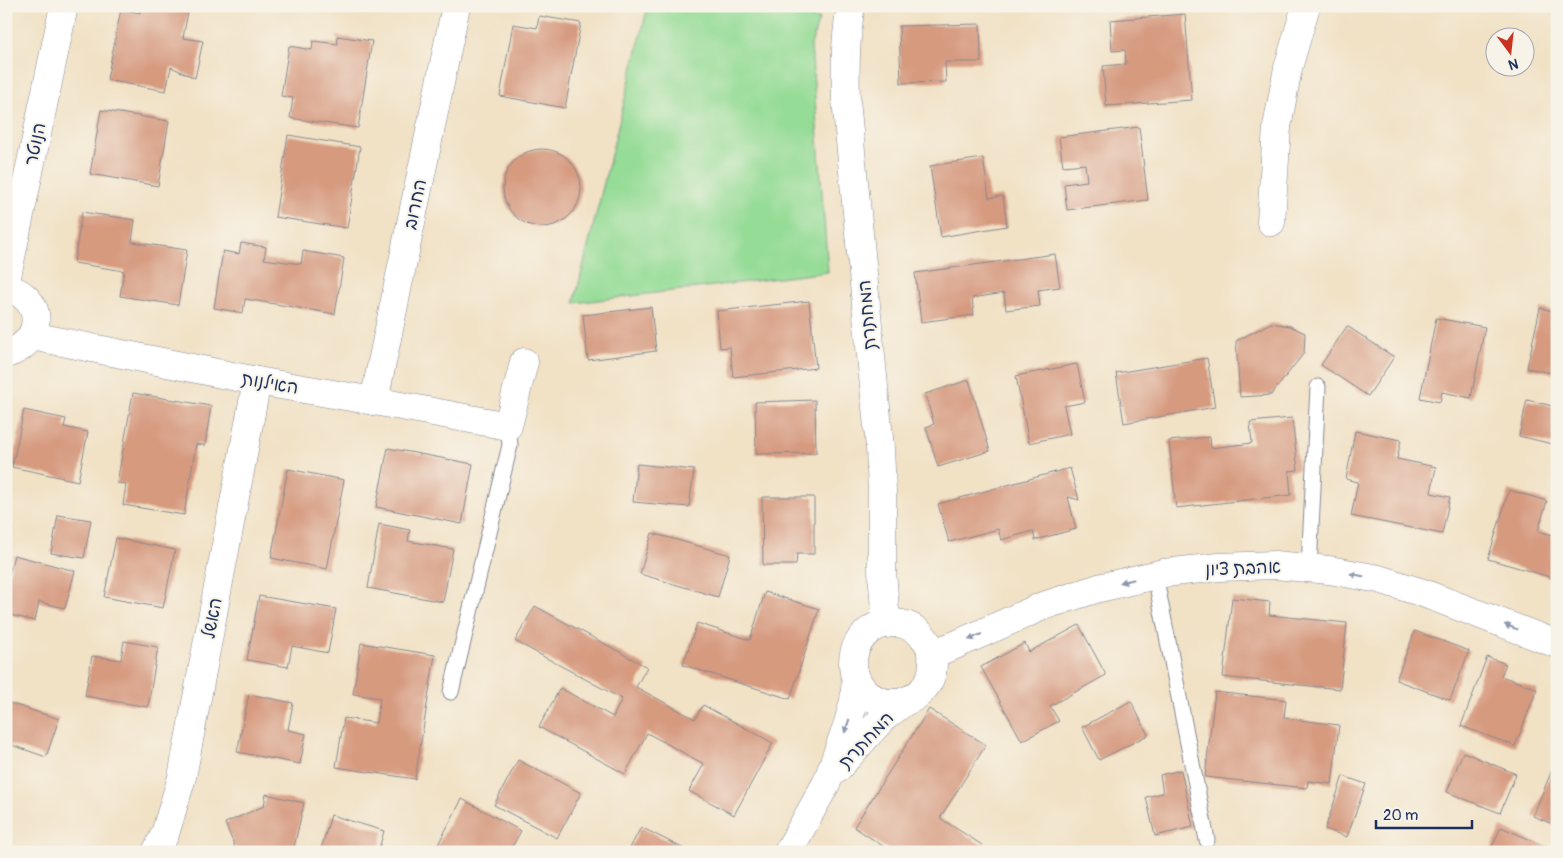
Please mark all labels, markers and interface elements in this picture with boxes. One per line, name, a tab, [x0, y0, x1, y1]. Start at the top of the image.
north arrow	[1486, 28, 1536, 78]
text: N	[1506, 55, 1520, 74]
street label: הנוטר	[20, 120, 51, 168]
street label: החרוב	[399, 177, 432, 231]
street label: המחתרת	[853, 279, 882, 351]
street label: האילנות	[240, 367, 300, 400]
street label: אהבת ציון	[1205, 556, 1281, 581]
one-way arrow	[1349, 571, 1365, 579]
one-way arrow	[1119, 577, 1135, 585]
street label: האשל	[197, 596, 228, 641]
one-way arrow	[1503, 623, 1518, 631]
one-way arrow	[968, 633, 982, 641]
street label: המחתרת	[834, 707, 899, 774]
one-way arrow	[843, 718, 850, 733]
scale bar	[1376, 798, 1472, 830]
text: 20 m	[1383, 806, 1418, 825]

